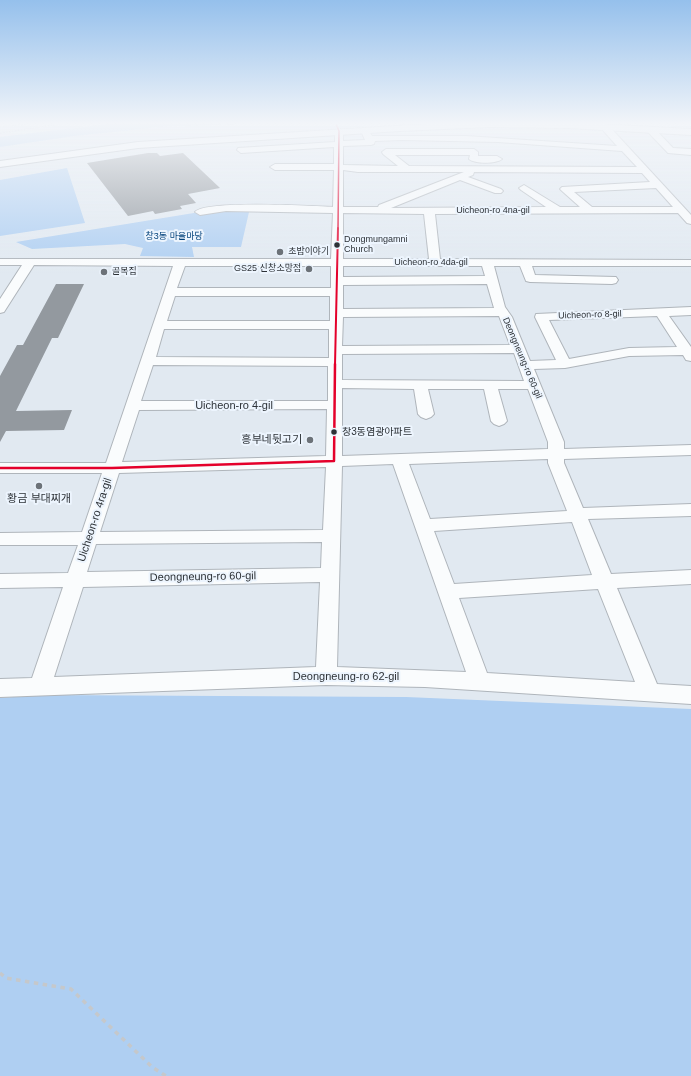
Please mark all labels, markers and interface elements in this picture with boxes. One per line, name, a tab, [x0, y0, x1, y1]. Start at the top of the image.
street label: Uicheon-ro 4na-gil	[456, 206, 530, 216]
park label: 창3동 마을마당	[145, 232, 203, 242]
place label: Dongmungamni Church	[344, 235, 408, 256]
marker: Dongmungamni Church	[332, 240, 342, 250]
marker: 초밥이야기	[275, 247, 285, 257]
place label: 초밥이야기	[288, 247, 329, 257]
street label: Uicheon-ro 4da-gil	[394, 258, 468, 268]
place label: GS25 신창소망점	[234, 264, 301, 274]
marker: GS25 신창소망점	[304, 264, 314, 274]
marker: 골목집	[99, 267, 109, 277]
place label: 골목집	[112, 267, 137, 277]
street label: Uicheon-ro 8-gil	[558, 308, 622, 322]
street label: Deongneung-ro 60-gil	[500, 316, 544, 400]
street label: Uicheon-ro 4-gil	[195, 399, 273, 413]
place label: 창3동염광아파트	[342, 426, 412, 438]
marker: 창3동염광아파트	[329, 427, 339, 437]
place label: 흥부네뒷고기	[241, 433, 302, 447]
marker: 흥부네뒷고기	[305, 435, 315, 445]
street label: Uicheon-ro 4ra-gil	[75, 476, 115, 564]
marker: 황금 부대찌개	[34, 481, 44, 491]
place label: 황금 부대찌개	[7, 492, 71, 506]
street label: Deongneung-ro 60-gil	[150, 569, 256, 585]
street label: Deongneung-ro 62-gil	[293, 670, 399, 684]

